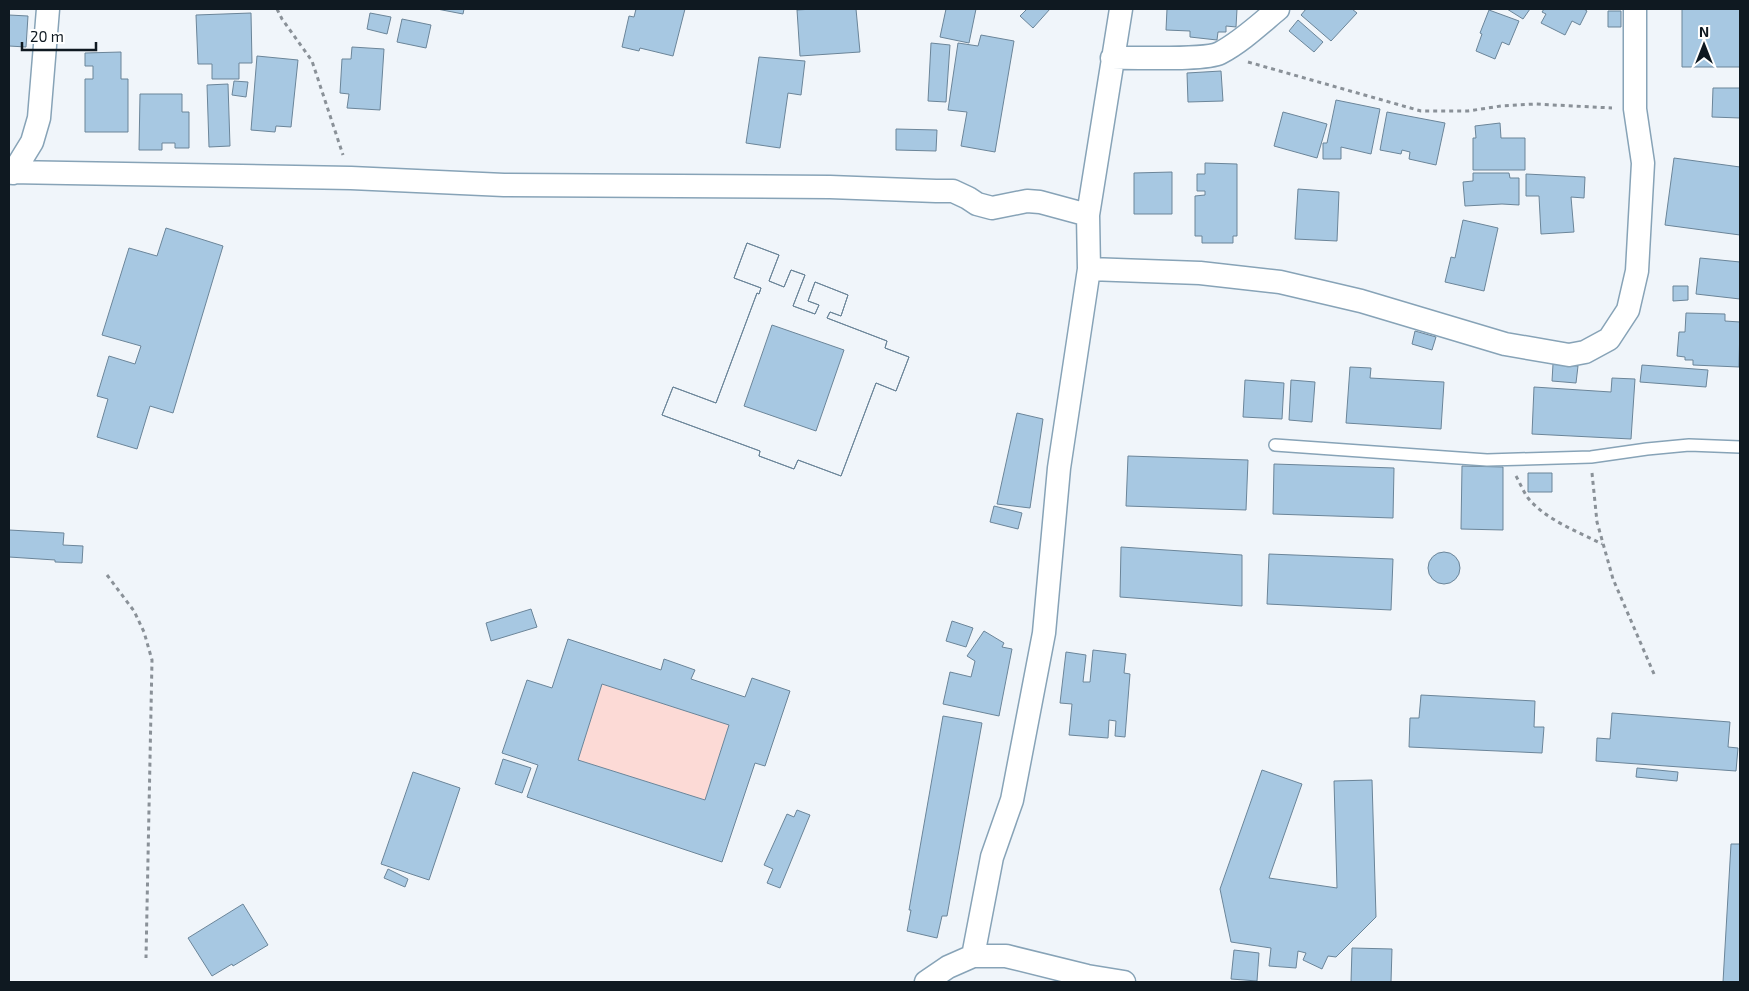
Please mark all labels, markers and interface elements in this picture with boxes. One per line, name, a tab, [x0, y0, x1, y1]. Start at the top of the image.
scale bar	[22, 20, 96, 52]
north arrow	[1679, 20, 1729, 70]
text: N	[1699, 23, 1709, 40]
text: 20 m	[30, 27, 64, 45]

